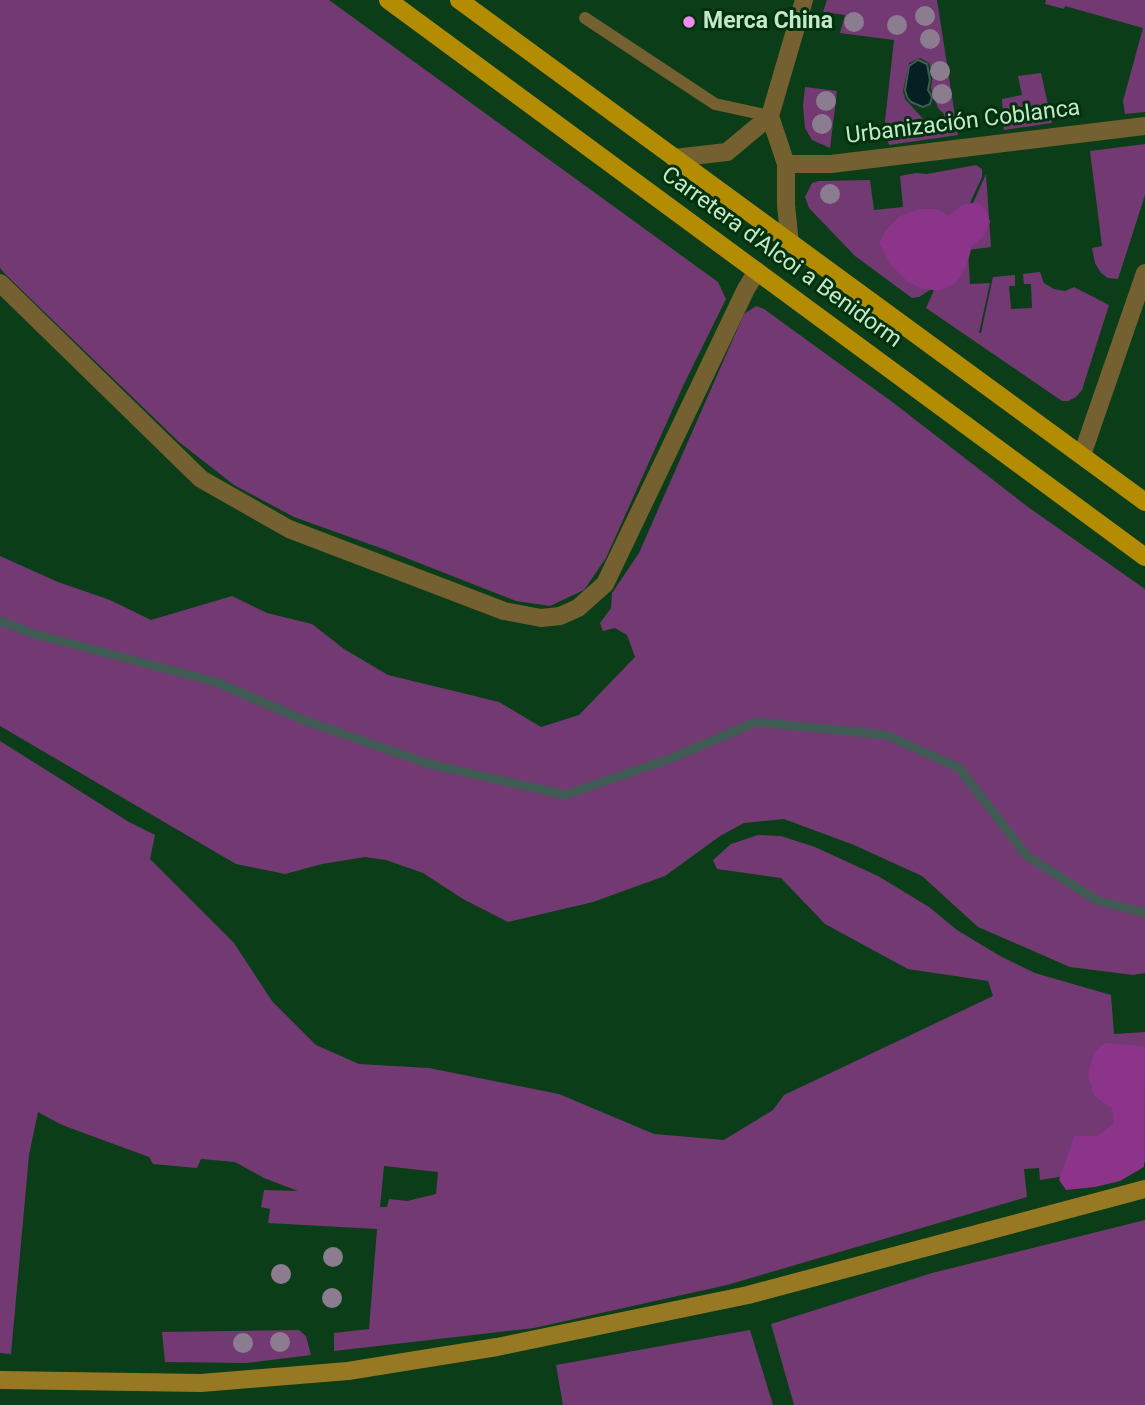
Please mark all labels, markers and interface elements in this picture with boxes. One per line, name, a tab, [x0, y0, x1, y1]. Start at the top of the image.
place label: Merca China	[703, 8, 833, 36]
marker: Merca China	[681, 14, 697, 30]
street label: Urbanización Coblanca	[844, 95, 1082, 151]
street label: Carretera d'Alcoi a Benidorm	[656, 162, 906, 354]

